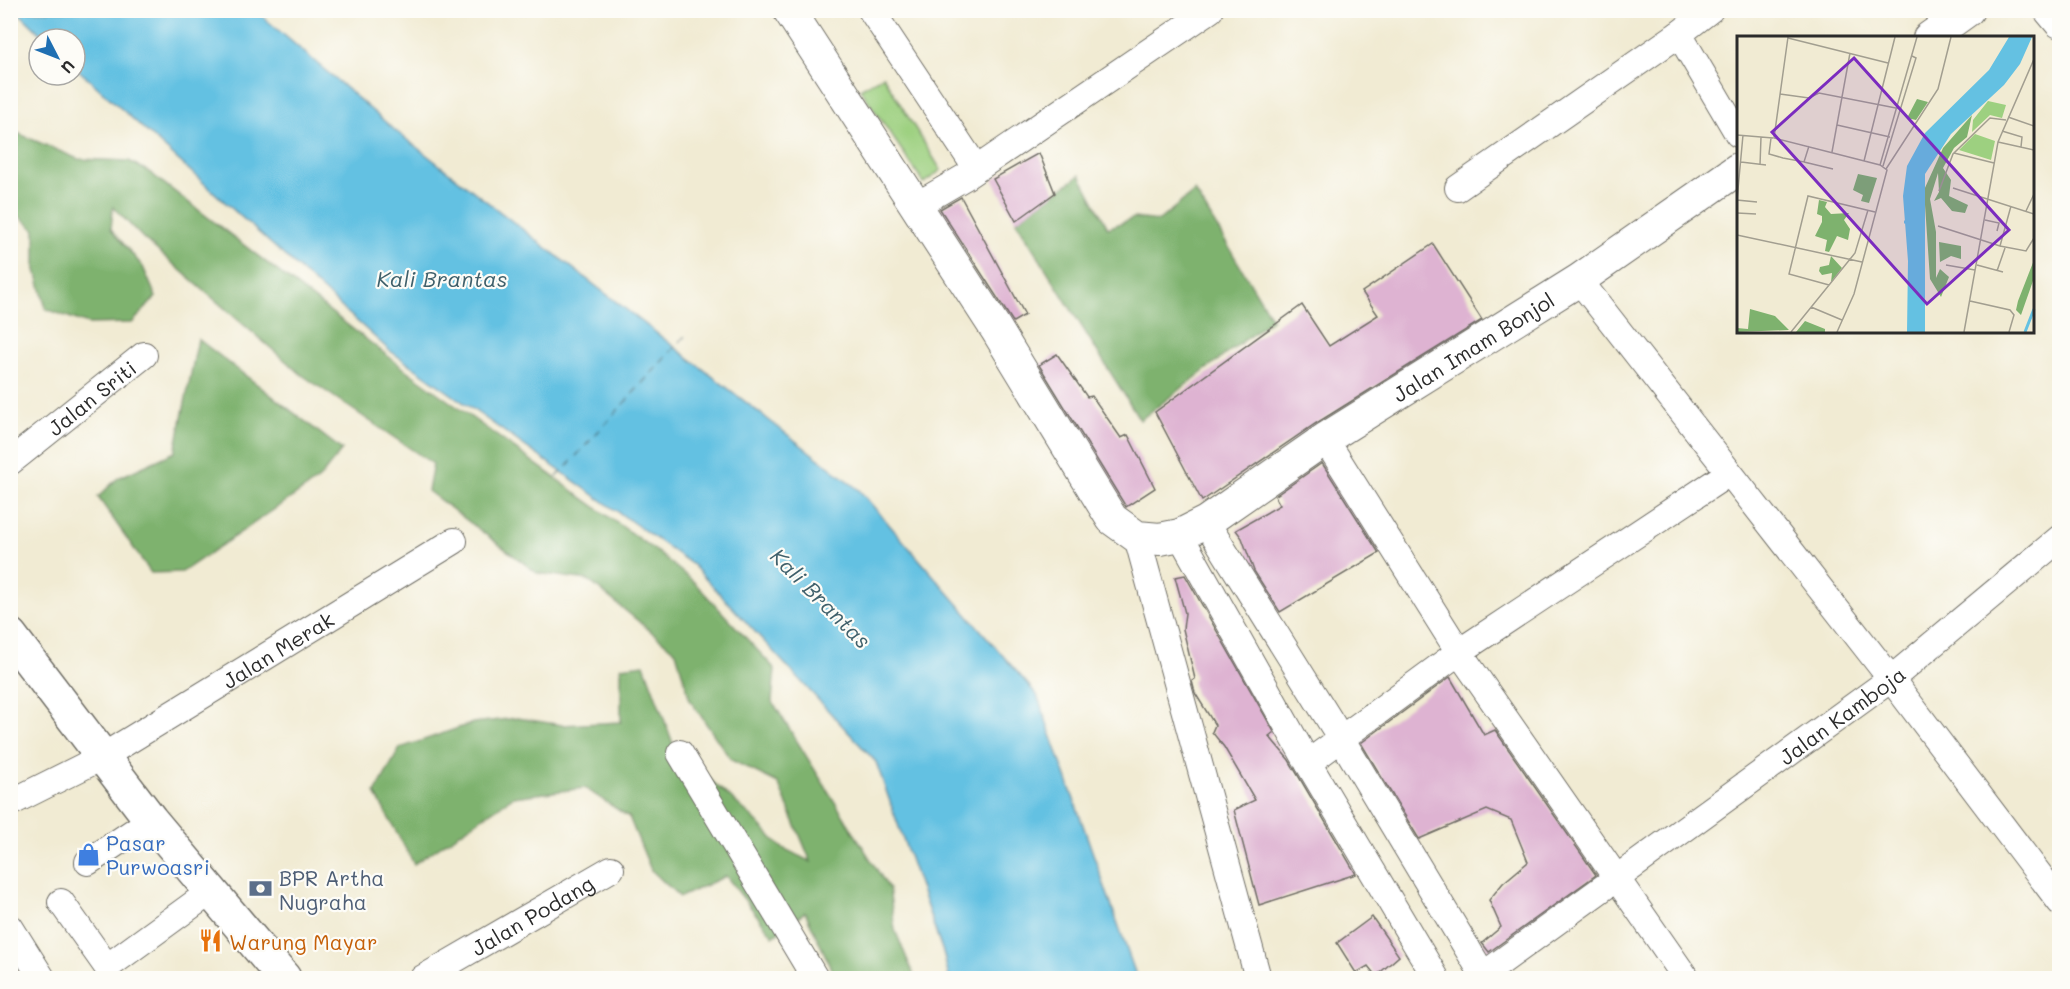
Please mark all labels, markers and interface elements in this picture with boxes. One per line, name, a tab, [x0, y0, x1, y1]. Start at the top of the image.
north arrow	[27, 27, 87, 87]
inset map	[1737, 36, 2034, 333]
text: U	[57, 56, 80, 79]
water label: Kali Brantas	[376, 264, 508, 293]
street label: Jalan Imam Bonjol	[1387, 286, 1559, 407]
street label: Jalan Sriti	[41, 354, 141, 441]
water label: Kali Brantas	[764, 541, 878, 655]
street label: Jalan Merak	[217, 605, 338, 694]
street label: Jalan Kamboja	[1773, 660, 1910, 770]
place label: Pasar Purwoasri	[106, 829, 210, 880]
shop icon: Pasar Purwoasri	[75, 841, 101, 867]
place label: BPR Artha Nugraha	[279, 864, 384, 915]
street label: Jalan Podang	[466, 869, 598, 961]
bank icon: BPR Artha Nugraha	[248, 876, 274, 902]
restaurant icon: Warung Mayar	[198, 928, 224, 954]
place label: Warung Mayar	[229, 928, 378, 955]

